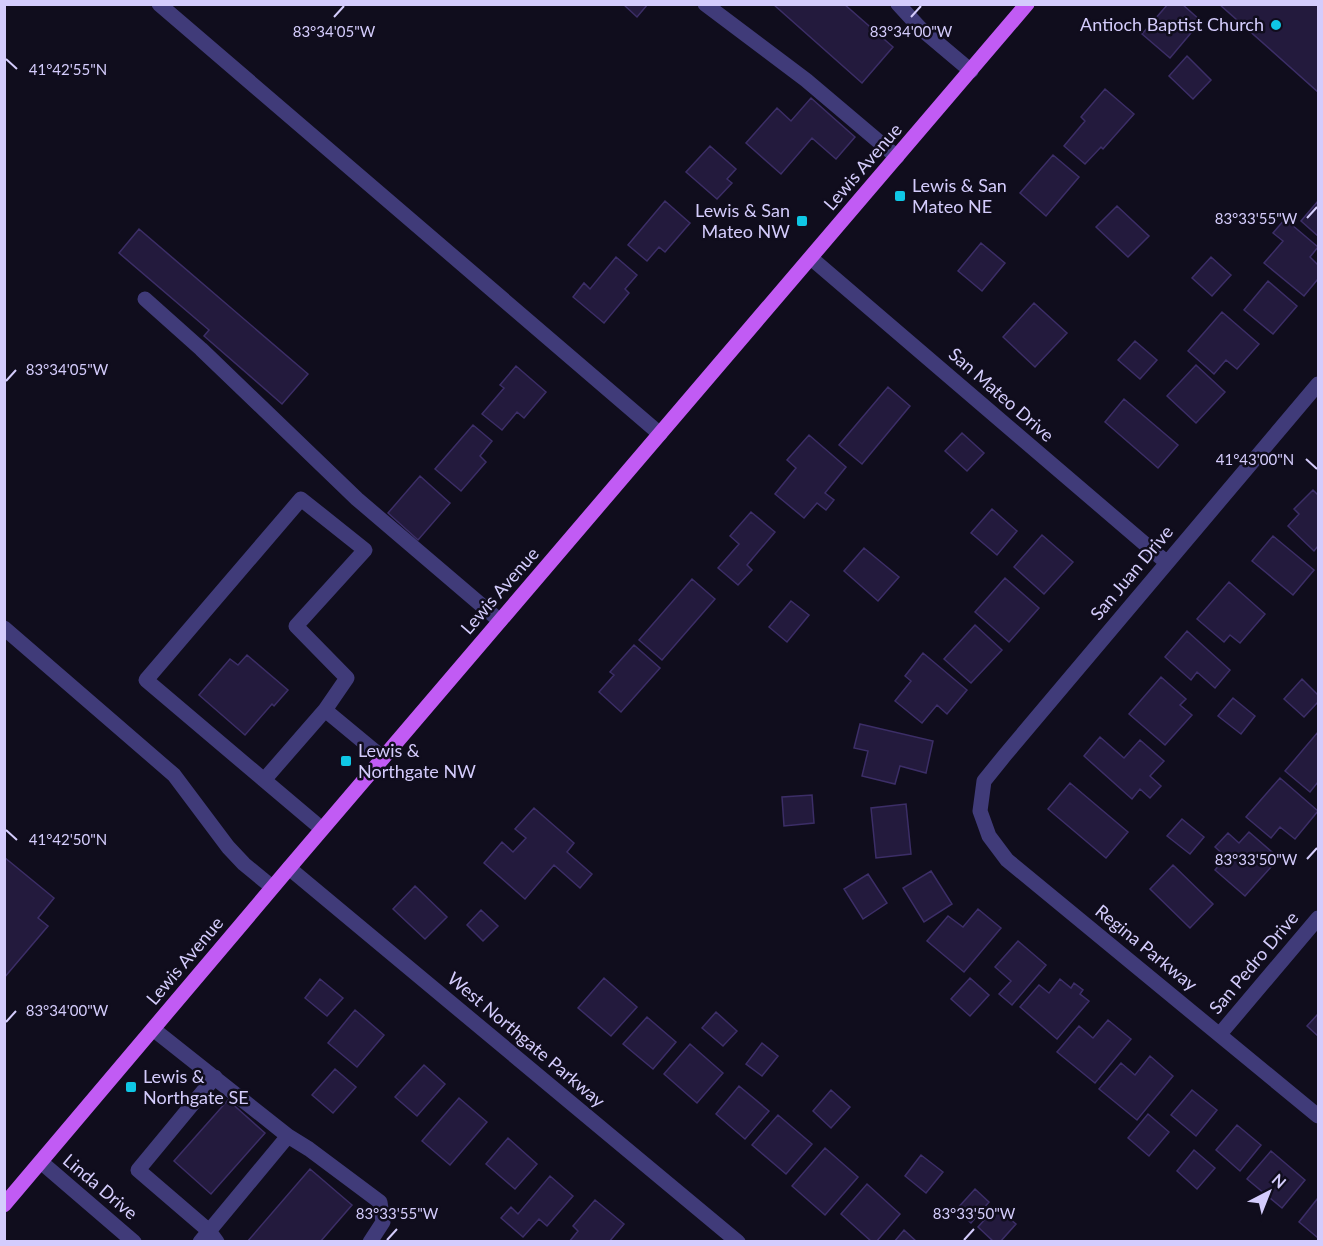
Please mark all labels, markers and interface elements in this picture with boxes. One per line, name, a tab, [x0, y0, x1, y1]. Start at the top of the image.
place label: Antioch Baptist Church	[1080, 13, 1264, 35]
marker: Antioch Baptist Church	[1269, 18, 1283, 32]
text: 83°34'05"W	[293, 22, 376, 40]
text: 83°34'00"W	[870, 22, 953, 40]
text: 41°42'55"N	[29, 60, 107, 78]
street label: Lewis Avenue	[819, 118, 906, 214]
place label: Lewis & San Mateo NE	[912, 174, 1007, 217]
marker: Lewis & San Mateo NE	[893, 189, 907, 203]
place label: Lewis & San Mateo NW	[695, 199, 790, 242]
text: 83°33'55"W	[1215, 209, 1298, 227]
marker: Lewis & San Mateo NW	[795, 214, 809, 228]
street label: San Mateo Drive	[945, 343, 1059, 446]
text: 83°34'05"W	[26, 360, 109, 378]
text: 41°43'00"N	[1216, 450, 1294, 468]
street label: San Juan Drive	[1085, 521, 1177, 624]
street label: Lewis Avenue	[456, 542, 543, 638]
place label: Lewis & Northgate NW	[358, 739, 476, 782]
marker: Lewis & Northgate NW	[339, 754, 353, 768]
text: 41°42'50"N	[29, 830, 107, 848]
text: 83°33'50"W	[1215, 850, 1298, 868]
street label: Regina Parkway	[1091, 899, 1203, 995]
street label: San Pedro Drive	[1204, 907, 1303, 1018]
street label: Lewis Avenue	[141, 912, 227, 1009]
street label: West Northgate Parkway	[443, 967, 610, 1112]
text: 83°34'00"W	[26, 1001, 109, 1019]
place label: Lewis & Northgate SE	[143, 1065, 249, 1108]
marker: Lewis & Northgate SE	[124, 1080, 138, 1094]
street label: Linda Drive	[59, 1149, 142, 1224]
north arrow	[1239, 1162, 1299, 1222]
text: N	[1268, 1169, 1290, 1192]
text: 83°33'55"W	[356, 1204, 439, 1222]
text: 83°33'50"W	[933, 1204, 1016, 1222]

